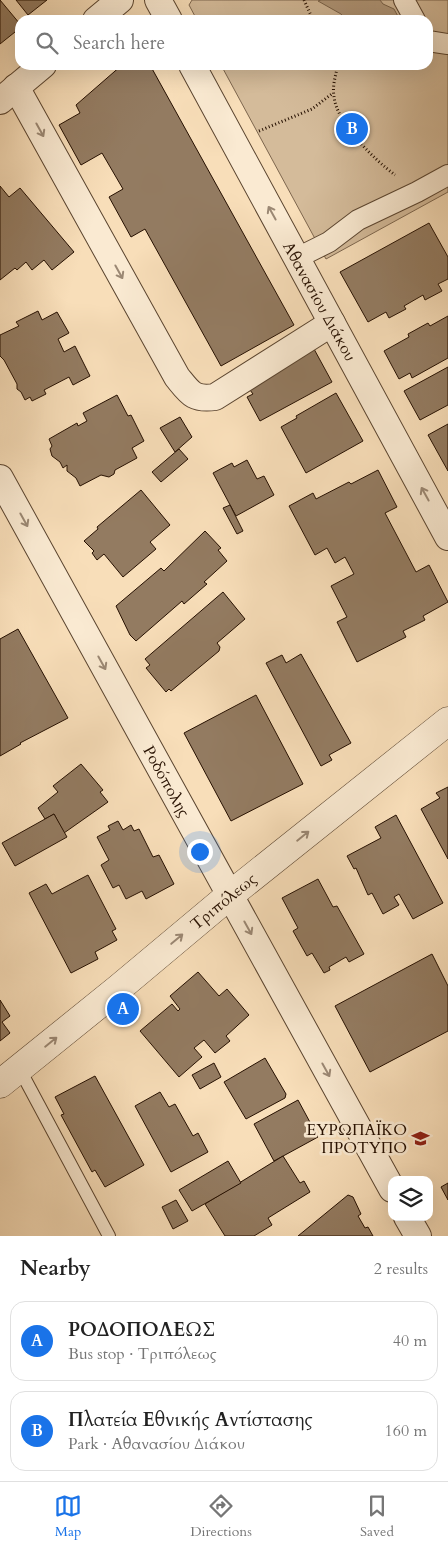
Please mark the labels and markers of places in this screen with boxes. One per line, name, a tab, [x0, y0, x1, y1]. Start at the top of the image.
pin: B	[336, 110, 368, 148]
pin: A	[107, 990, 139, 1028]
place label: ΕΥΡΩΠΑΪΚΟ ΠΡΟΤΥΠΟ	[306, 1119, 407, 1159]
school or university icon: ΕΥΡΩΠΑΪΚΟ ΠΡΟΤΥΠΟ	[411, 1128, 431, 1148]

